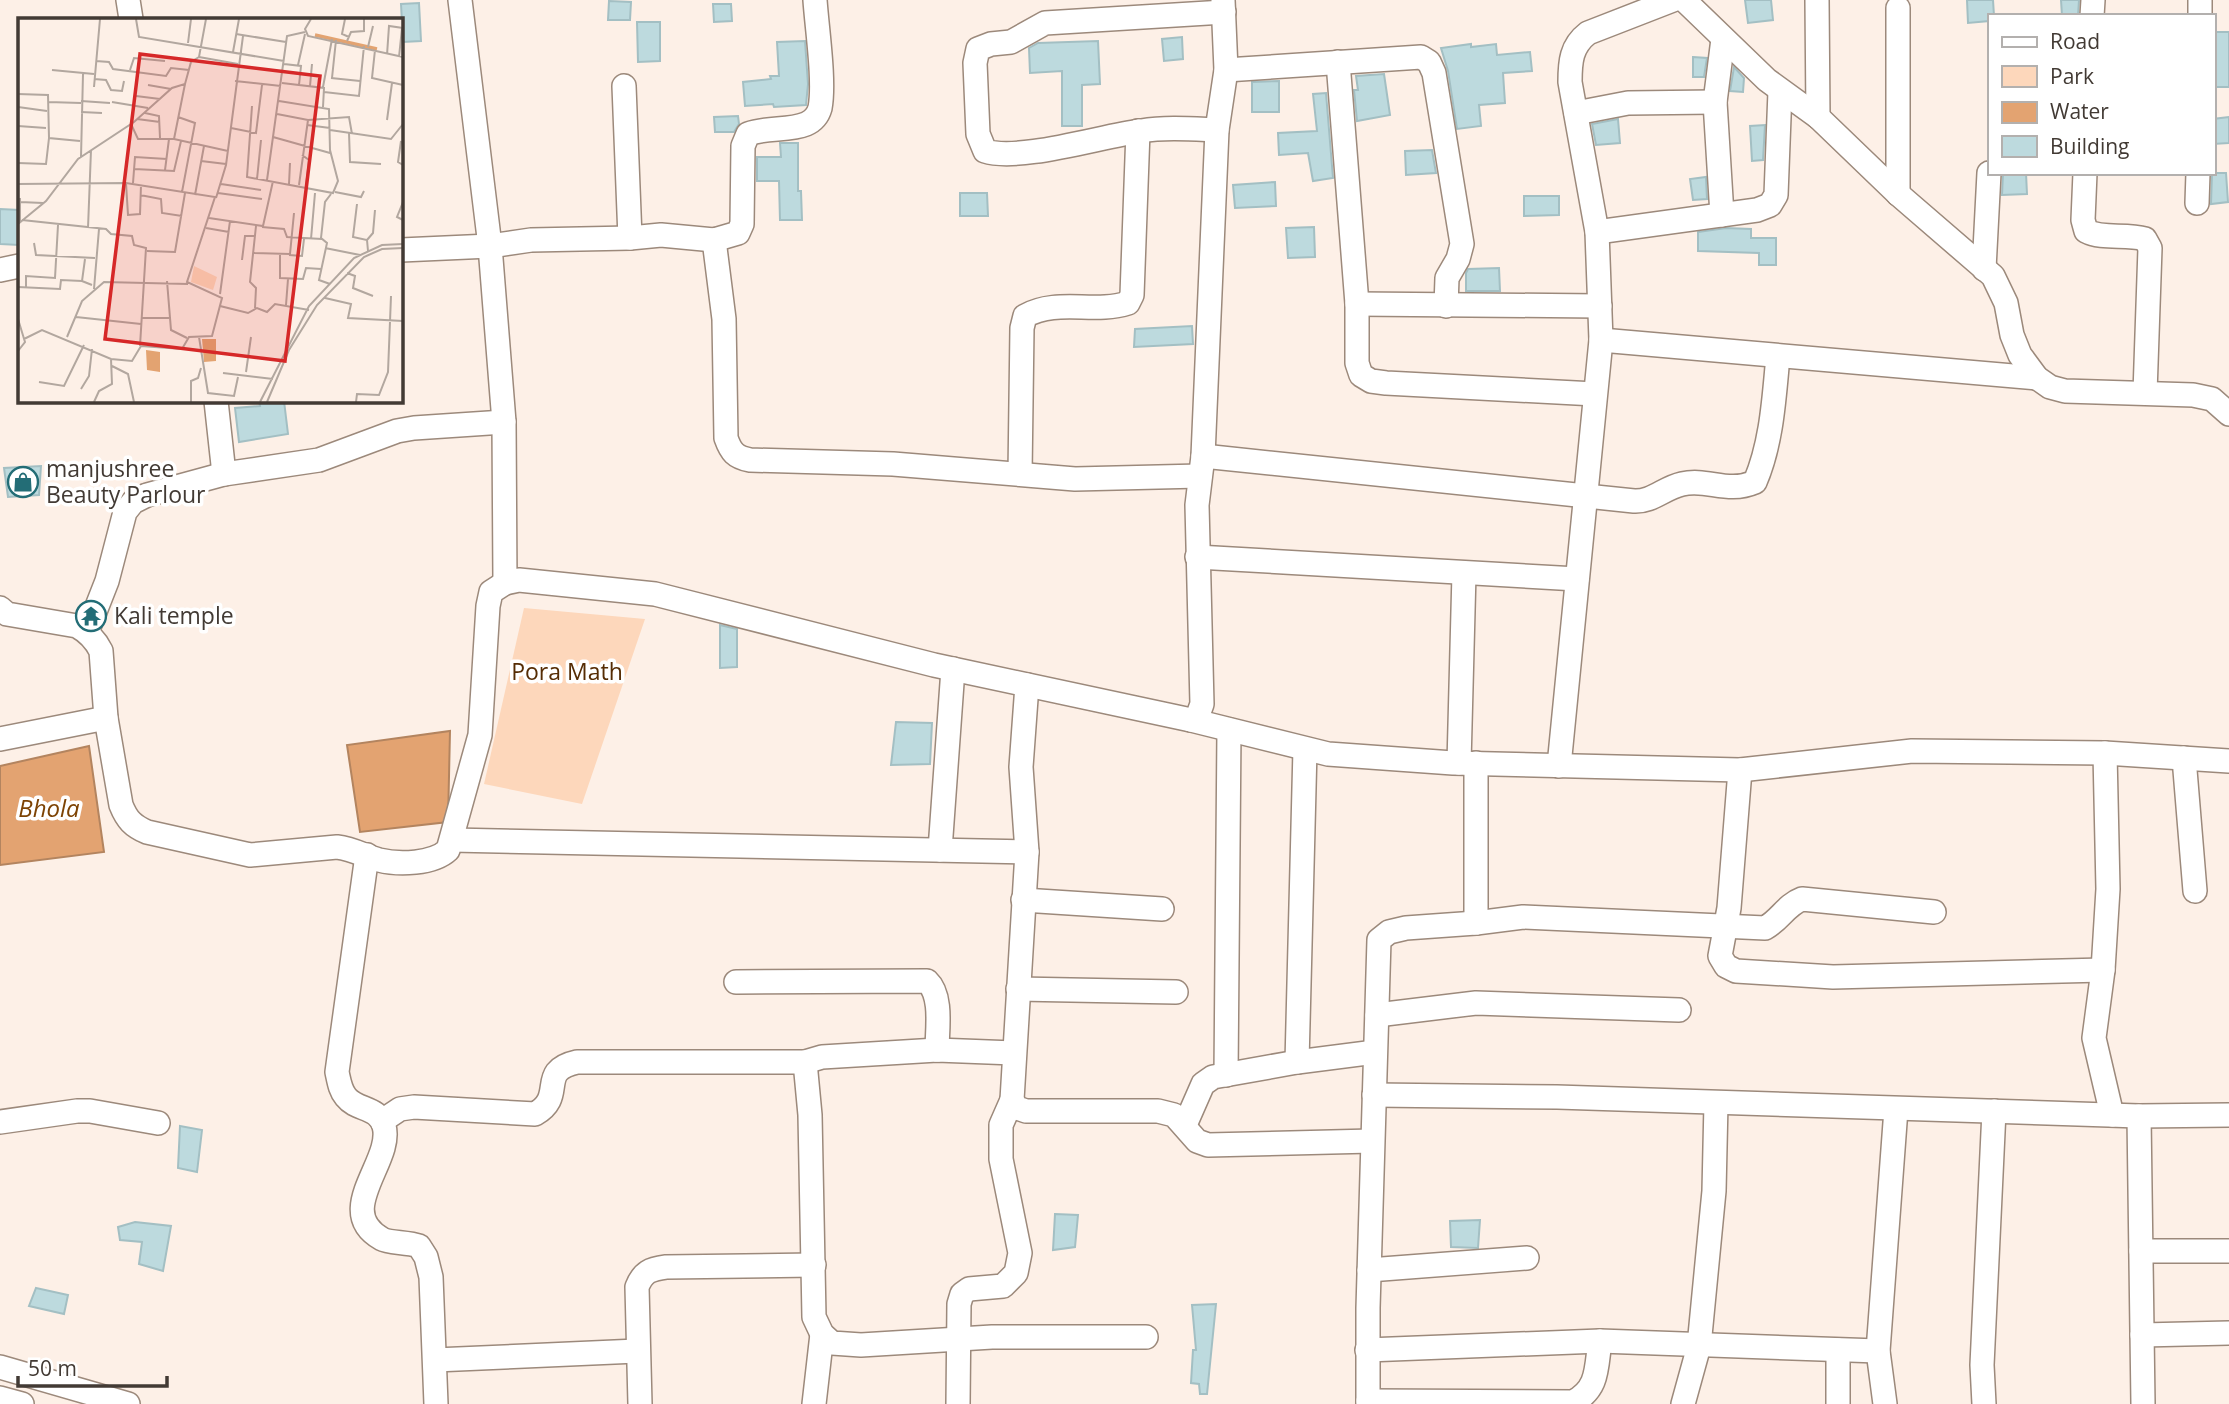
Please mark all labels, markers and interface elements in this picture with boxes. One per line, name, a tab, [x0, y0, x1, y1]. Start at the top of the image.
legend	[1988, 14, 2215, 175]
inset map	[18, 18, 402, 402]
text: Road	[2050, 27, 2100, 55]
text: Park	[2050, 62, 2094, 90]
text: Water	[2050, 97, 2109, 125]
text: Building	[2050, 132, 2129, 160]
place label: manjushree Beauty Parlour	[46, 452, 206, 510]
shop icon: manjushree Beauty Parlour	[6, 465, 40, 499]
temple icon: Kali temple	[74, 599, 108, 633]
place label: Kali temple	[114, 599, 234, 631]
park label: Pora Math	[511, 655, 623, 687]
water label: Bhola	[18, 791, 80, 824]
scale bar	[18, 1344, 166, 1388]
text: 50 m	[28, 1354, 77, 1382]

